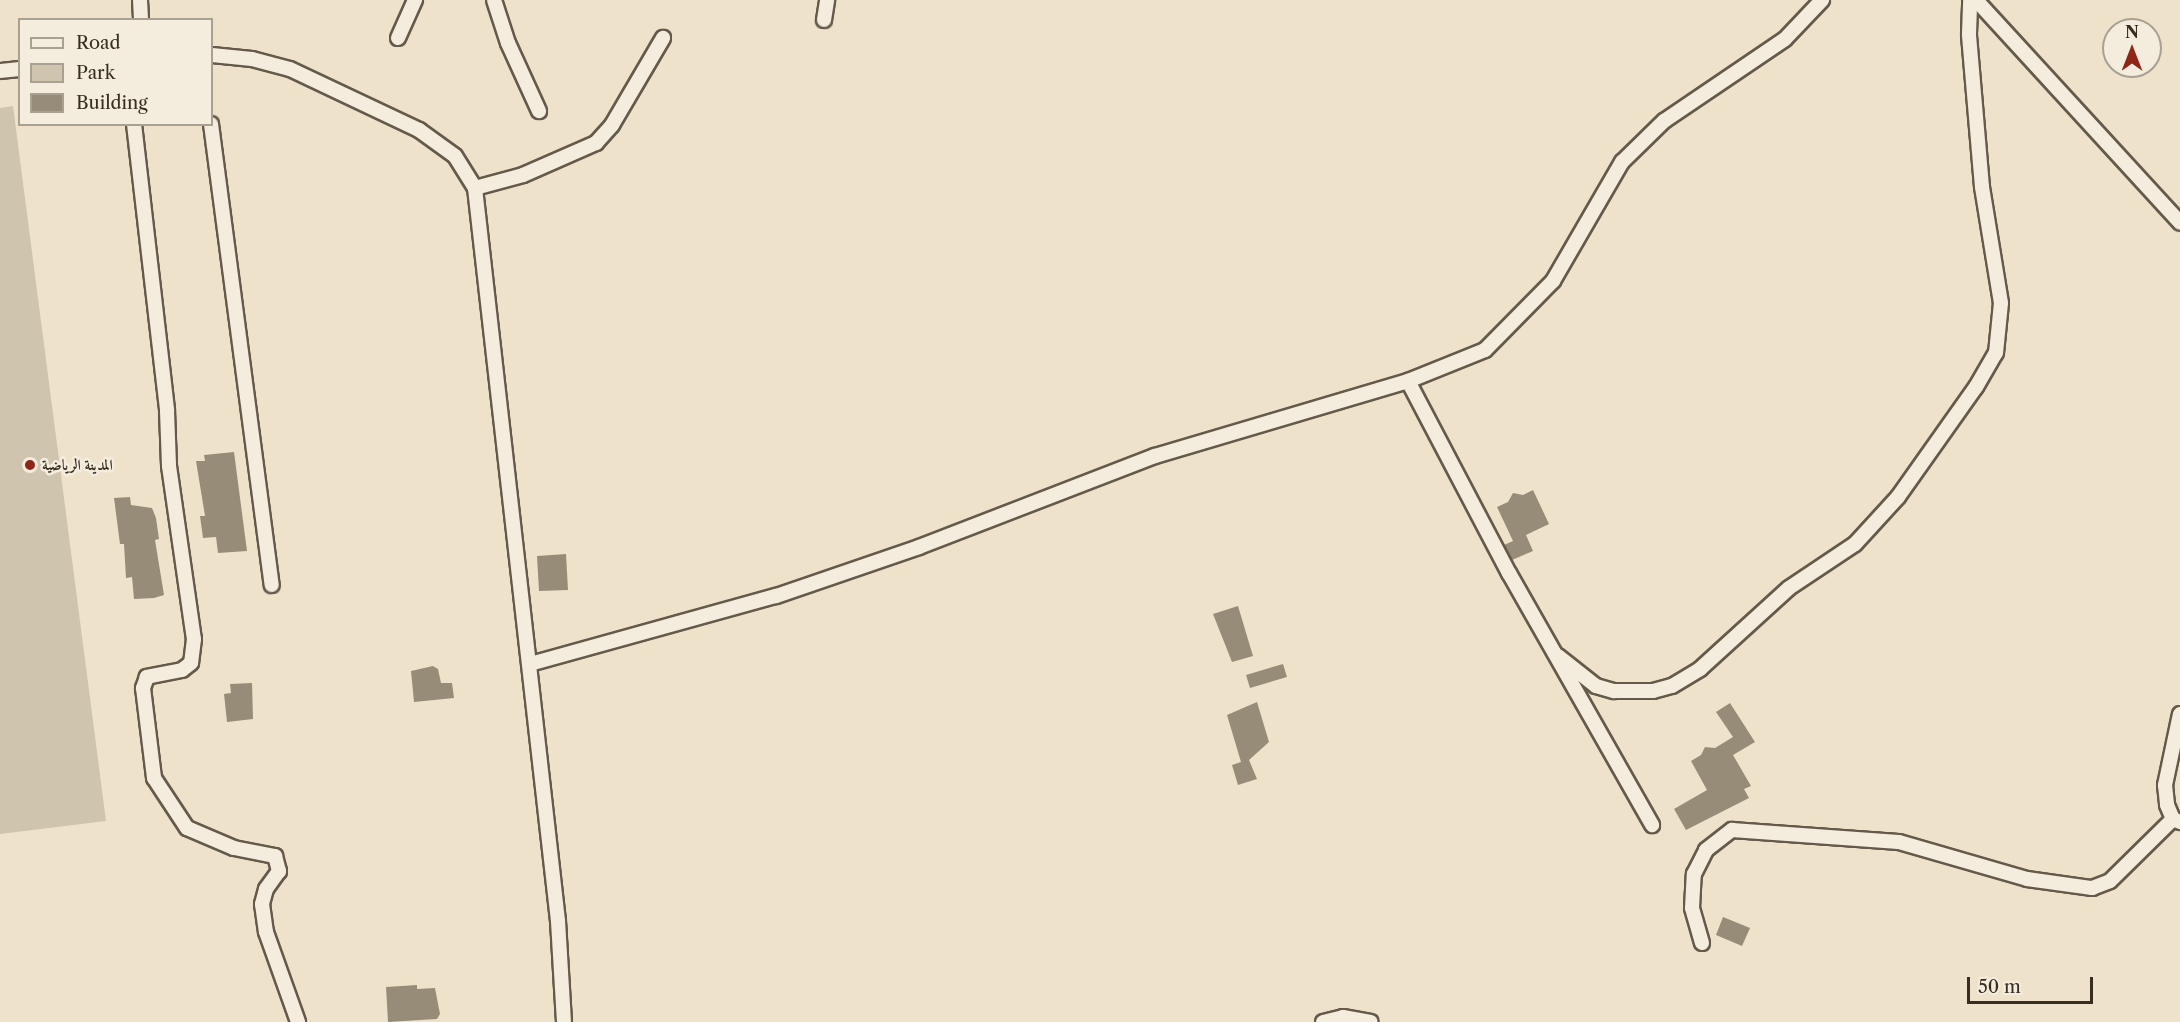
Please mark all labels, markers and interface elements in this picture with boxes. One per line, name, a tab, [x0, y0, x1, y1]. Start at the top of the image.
legend	[18, 18, 213, 126]
north arrow	[2102, 18, 2162, 78]
text: N	[2125, 22, 2139, 42]
text: Road	[76, 32, 121, 54]
text: Park	[76, 62, 115, 84]
text: Building	[76, 92, 148, 114]
place label: المدينة الرياضية	[42, 456, 113, 474]
marker: المدينة الرياضية	[23, 458, 37, 472]
scale bar	[1970, 965, 2096, 1003]
text: 50 m	[1978, 976, 2021, 998]

